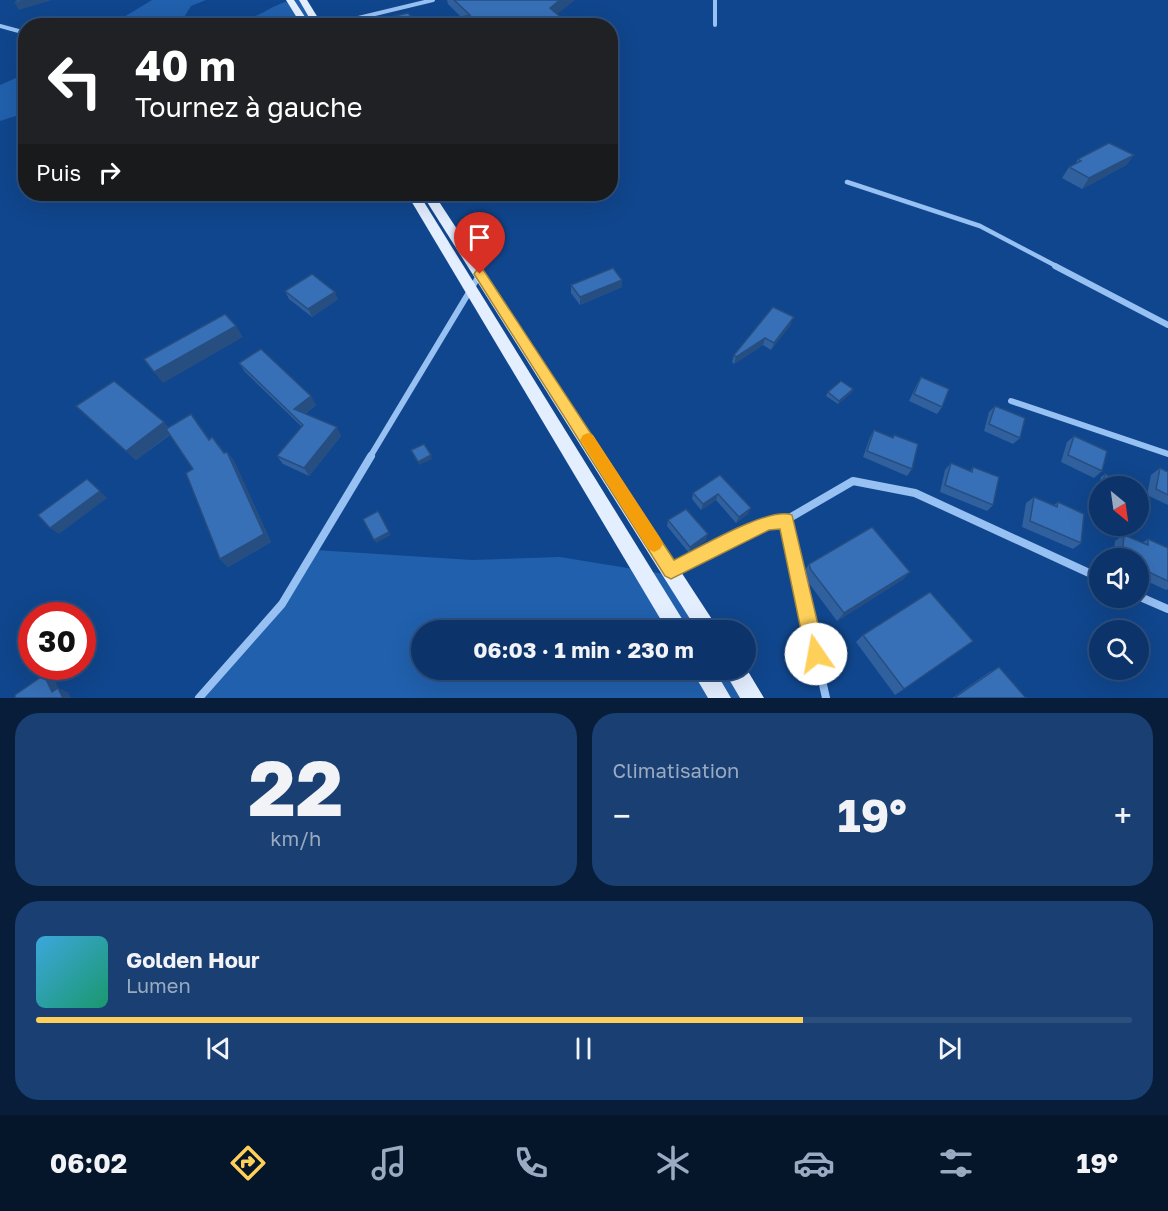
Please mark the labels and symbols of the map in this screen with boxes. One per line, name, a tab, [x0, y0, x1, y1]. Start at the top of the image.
pin	[454, 212, 505, 274]
north arrow	[1089, 476, 1149, 536]
speed limit sign: 30	[18, 602, 96, 680]
position arrow	[784, 622, 848, 686]

